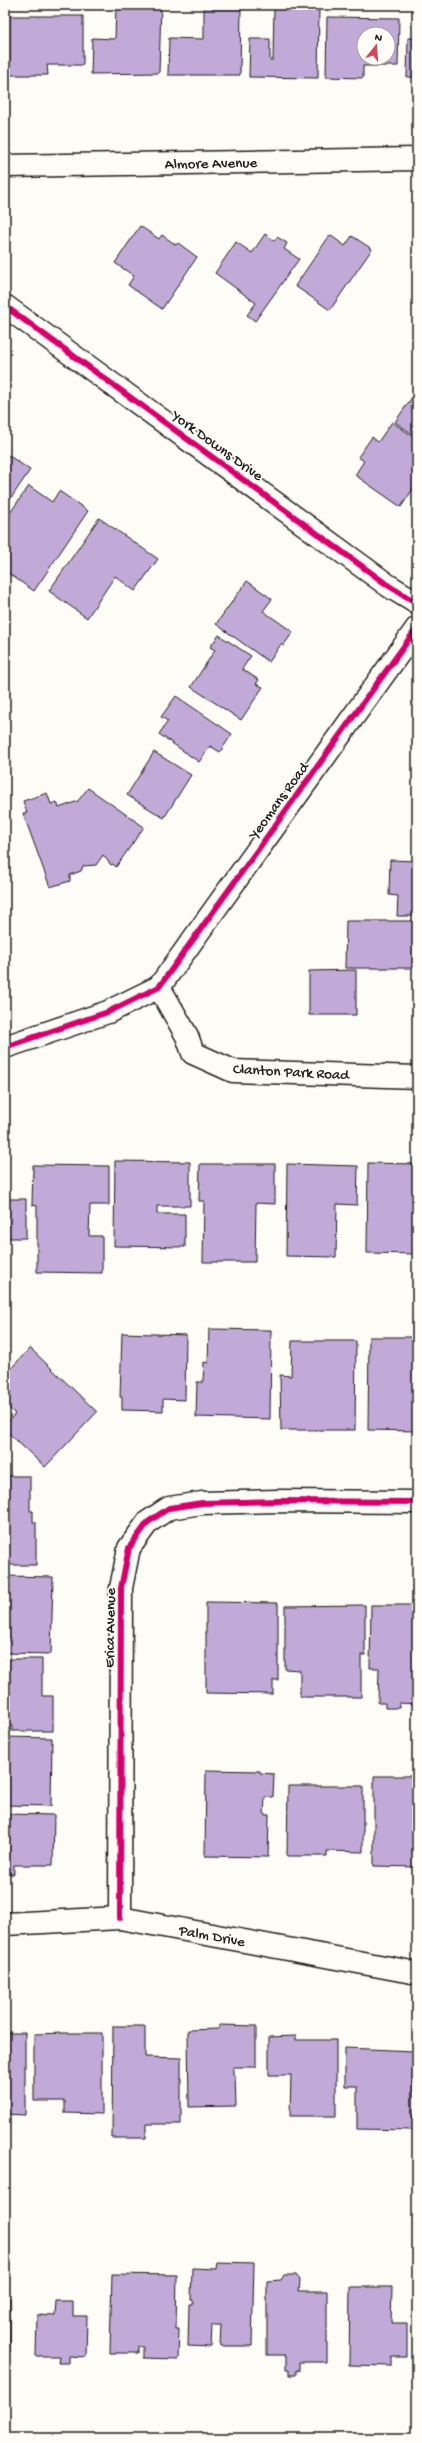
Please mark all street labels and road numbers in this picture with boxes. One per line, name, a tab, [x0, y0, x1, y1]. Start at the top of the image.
street label: Almore Avenue	[165, 155, 258, 174]
street label: York Downs Drive	[166, 406, 266, 486]
street label: Yeomans Road	[245, 758, 314, 845]
street label: Clanton Park Road	[232, 1061, 351, 1085]
street label: Erica Avenue	[101, 1588, 121, 1668]
street label: Palm Drive	[176, 1922, 247, 1952]

